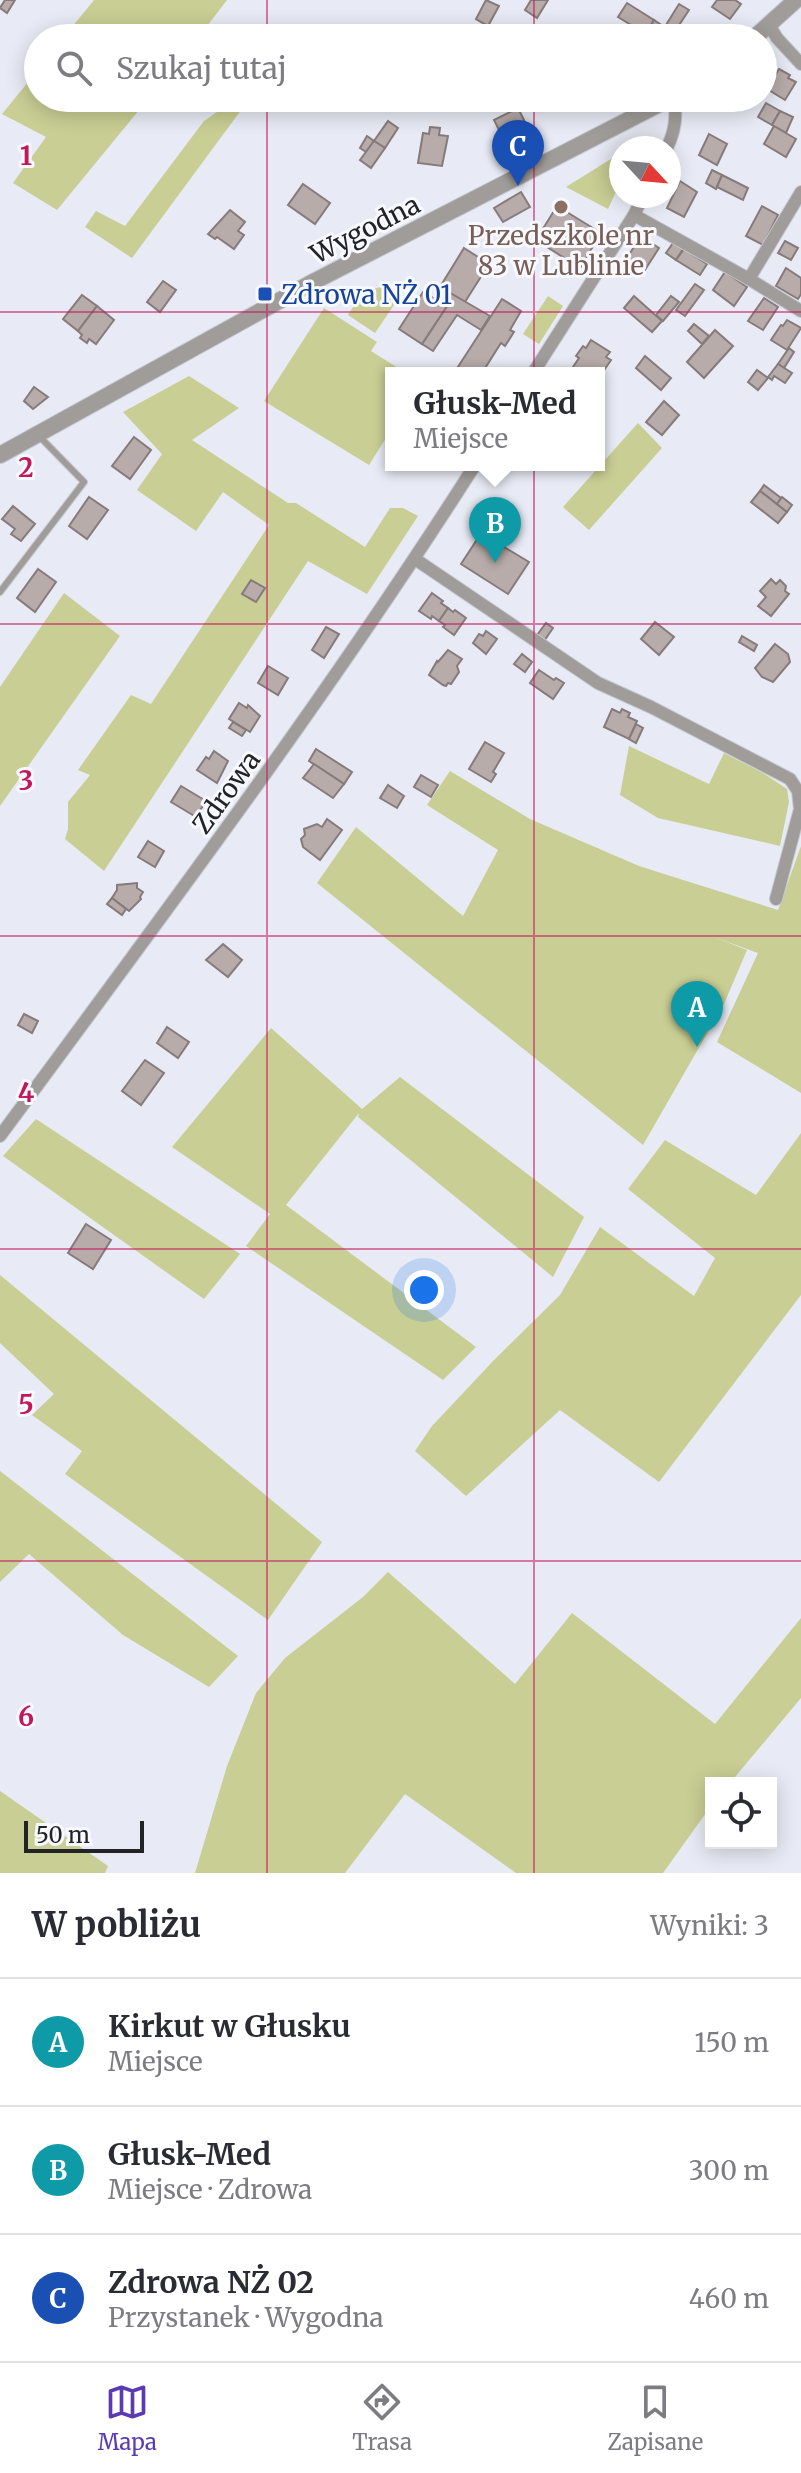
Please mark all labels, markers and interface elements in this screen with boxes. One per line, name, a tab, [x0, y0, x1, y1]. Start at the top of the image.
search box	[24, 24, 777, 112]
icon: search	[52, 46, 96, 90]
text: Szukaj tutaj	[116, 49, 287, 87]
pin: C	[492, 120, 544, 186]
north arrow	[609, 136, 681, 208]
text: 1	[20, 139, 32, 172]
street label: Wygodna	[304, 187, 425, 271]
marker: Przedszkole nr 83 w Lublinie	[552, 198, 570, 216]
place label: Przedszkole nr 83 w Lublinie	[468, 219, 654, 282]
place label: Zdrowa NŻ 01	[281, 278, 452, 311]
marker: Zdrowa NŻ 01	[256, 285, 274, 303]
popup	[385, 367, 605, 471]
text: Głusk-Med	[413, 384, 577, 422]
text: Miejsce	[413, 422, 508, 455]
text: 2	[18, 451, 34, 484]
pin: B	[469, 497, 521, 563]
street label: Zdrowa	[185, 744, 267, 840]
text: 3	[19, 764, 33, 797]
pin: A	[671, 981, 723, 1047]
text: 4	[18, 1076, 35, 1109]
your location	[404, 1270, 444, 1310]
text: 5	[18, 1388, 34, 1421]
text: 6	[18, 1700, 34, 1733]
map controls	[705, 1777, 777, 1849]
button: locate	[705, 1777, 777, 1849]
scale bar	[24, 1817, 144, 1853]
text: 50 m	[36, 1821, 90, 1849]
text: W pobliżu	[32, 1904, 201, 1946]
text: Wyniki: 3	[650, 1909, 769, 1942]
text: Kirkut w Głusku	[108, 2007, 351, 2045]
text: A	[49, 2026, 67, 2059]
text: 150 m	[695, 2026, 769, 2059]
text: Miejsce	[108, 2045, 202, 2078]
text: Głusk-Med	[108, 2135, 271, 2173]
text: B	[49, 2154, 67, 2187]
text: 300 m	[689, 2154, 769, 2187]
text: Miejsce · Zdrowa	[108, 2173, 312, 2206]
text: Zdrowa NŻ 02	[108, 2263, 314, 2301]
text: C	[49, 2282, 67, 2315]
text: 460 m	[689, 2282, 769, 2315]
text: Przystanek · Wygodna	[108, 2301, 383, 2334]
tab: Mapa	[98, 2380, 157, 2456]
tab: Trasa	[352, 2380, 412, 2456]
tab: Zapisane	[607, 2380, 703, 2456]

